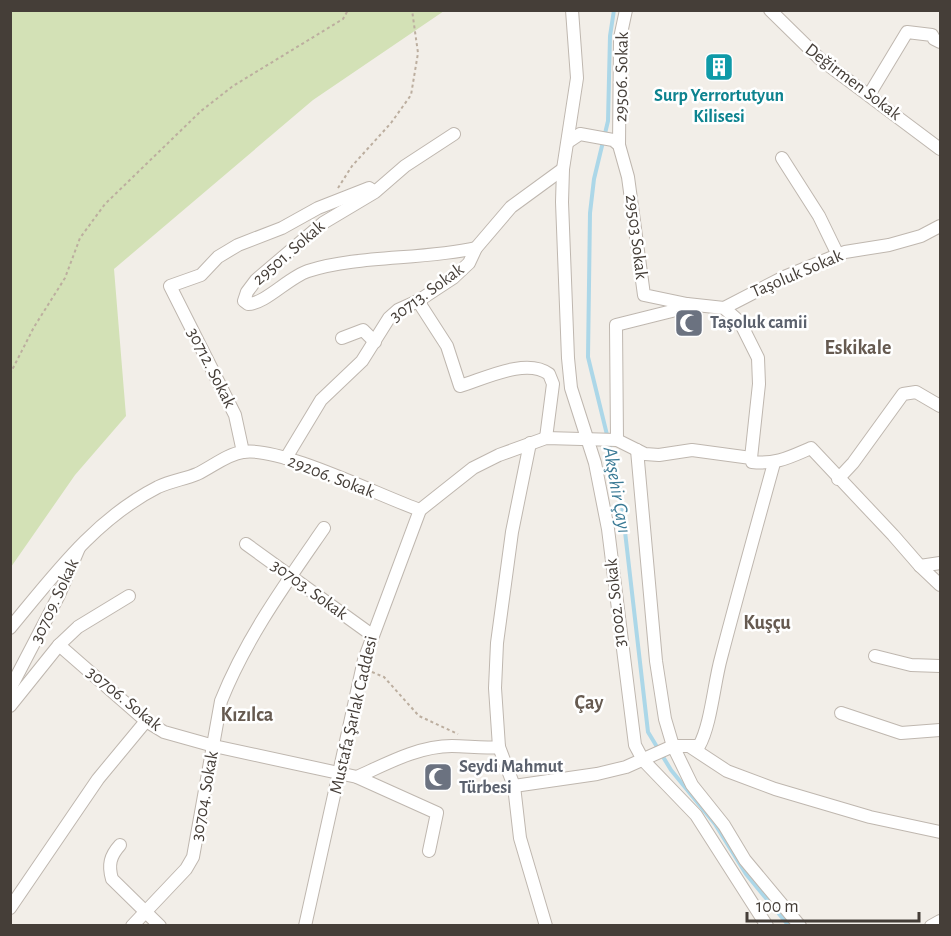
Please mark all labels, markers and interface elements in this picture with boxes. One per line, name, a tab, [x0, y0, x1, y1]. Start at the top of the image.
street label: 29506. Sokak	[612, 31, 632, 122]
street label: Değirmen Sokak	[802, 40, 905, 124]
building icon: Surp Yerrortutyun Kilisesi	[703, 51, 735, 83]
place label: Surp Yerrortutyun Kilisesi	[654, 87, 784, 126]
street label: 29503 Sokak	[622, 194, 650, 281]
street label: 29501. Sokak	[250, 217, 329, 289]
street label: Taşoluk Sokak	[749, 246, 846, 301]
street label: 30713. Sokak	[387, 260, 468, 326]
mosque icon: Taşoluk camii	[673, 307, 705, 339]
place label: Taşoluk camii	[710, 314, 807, 332]
street label: 30712. Sokak	[183, 325, 239, 412]
district label: Eskikale	[825, 338, 891, 358]
water label: Akşehir Çayı	[599, 444, 634, 535]
street label: 29206. Sokak	[285, 452, 378, 502]
street label: 30709. Sokak	[28, 555, 83, 646]
street label: 30703. Sokak	[267, 556, 351, 624]
street label: 31002. Sokak	[602, 557, 630, 648]
district label: Kuşçu	[743, 613, 791, 633]
street label: Mustafa Şarlak Caddesi	[327, 634, 381, 796]
street label: 30706. Sokak	[83, 663, 166, 735]
district label: Çay	[575, 693, 603, 713]
district label: Kızılca	[221, 705, 274, 725]
street label: 30704. Sokak	[188, 749, 222, 842]
place label: Seydi Mahmut Türbesi	[459, 758, 563, 797]
mosque icon: Seydi Mahmut Türbesi	[422, 761, 454, 793]
scale bar	[747, 885, 920, 923]
text: 100 m	[756, 898, 799, 916]

